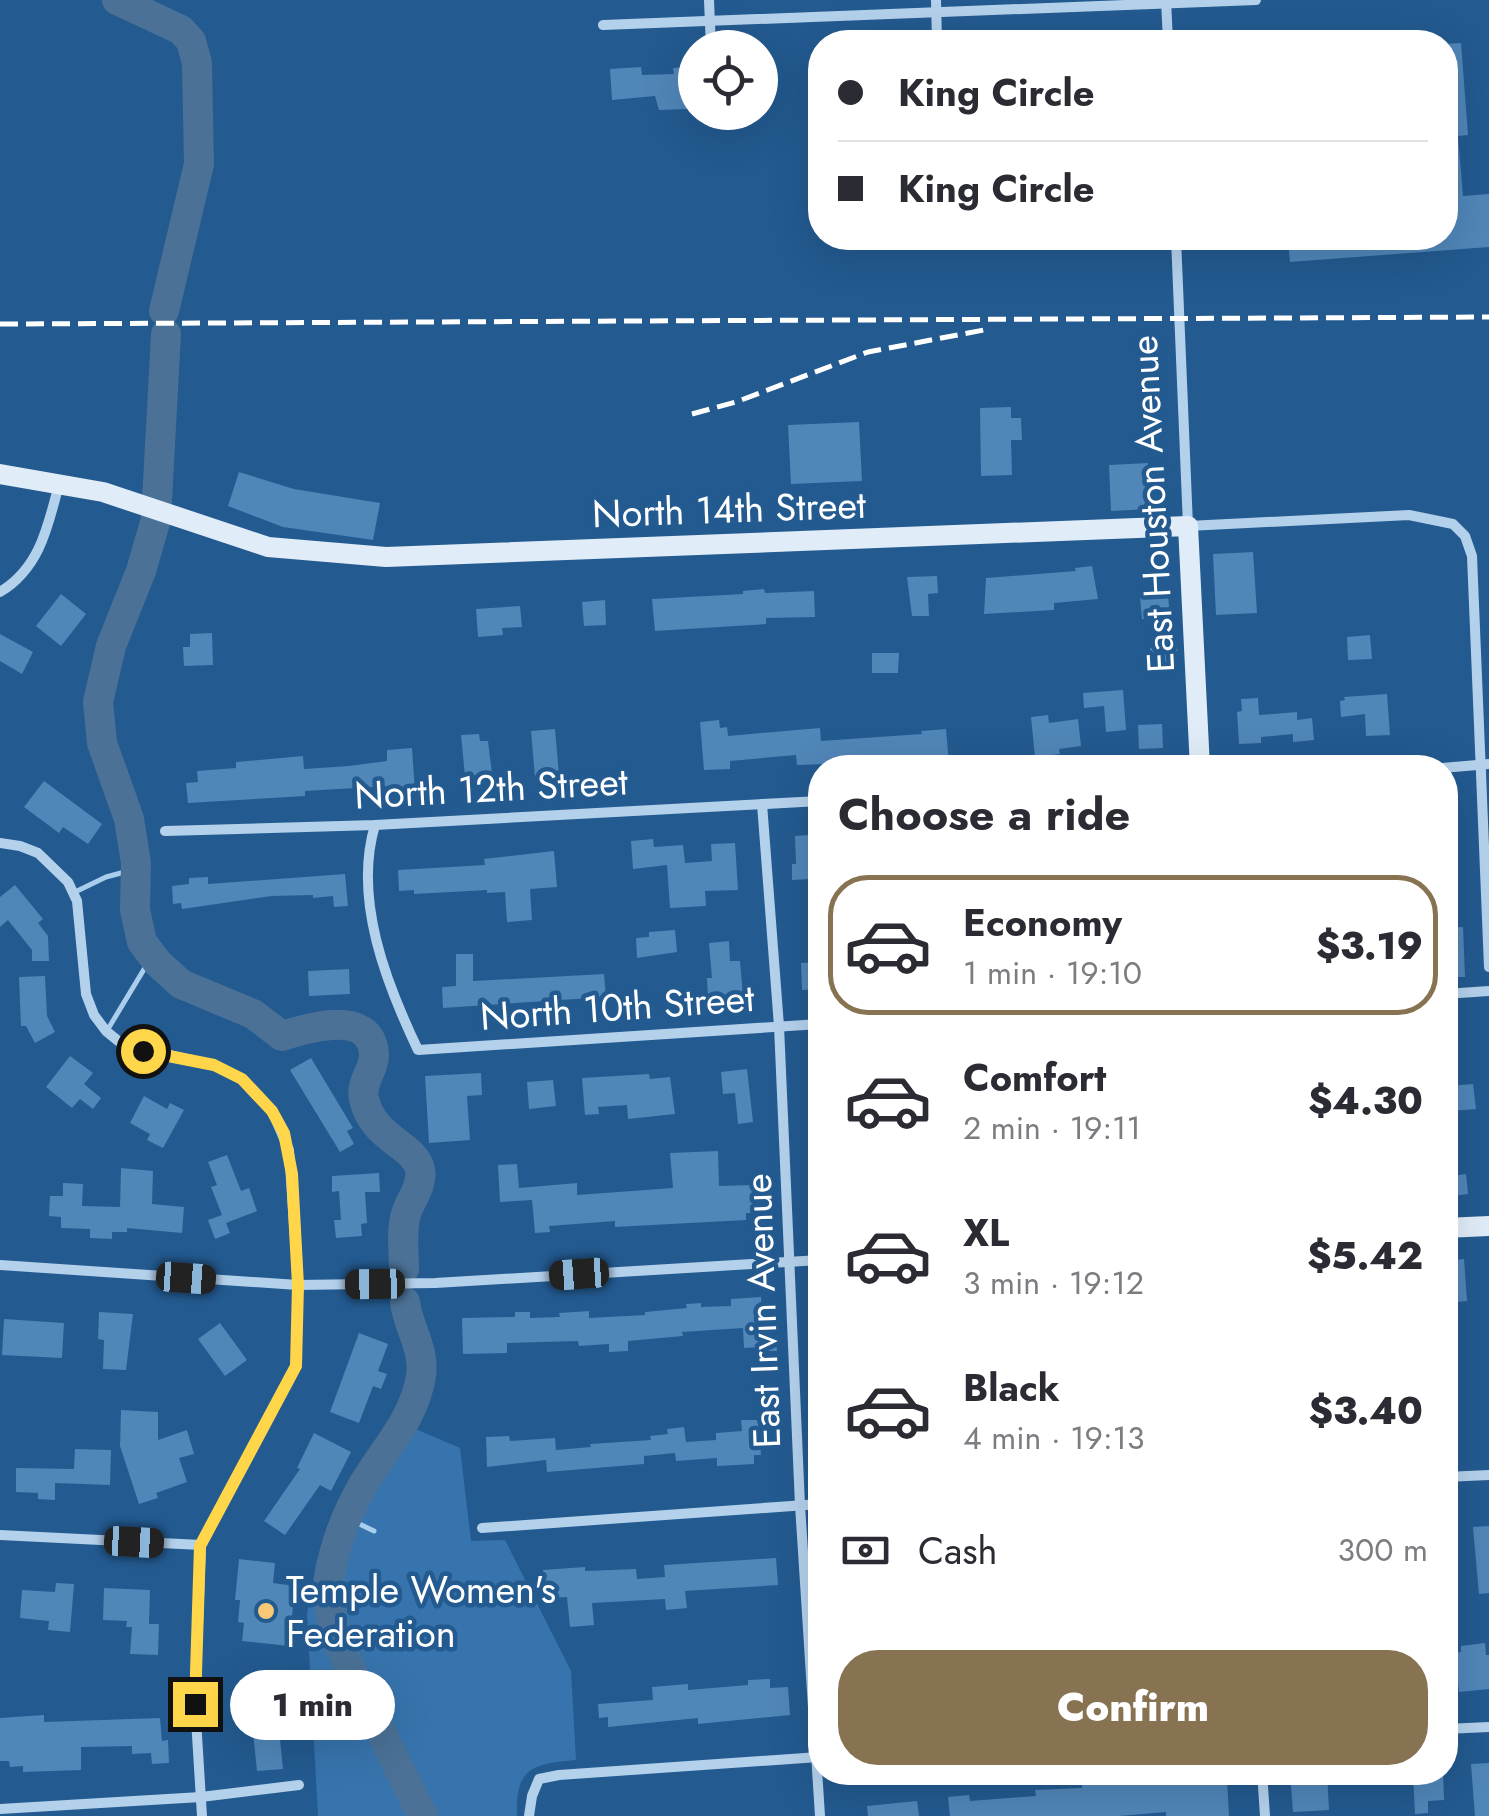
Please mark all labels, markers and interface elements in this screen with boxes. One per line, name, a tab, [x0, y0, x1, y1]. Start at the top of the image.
map controls	[678, 30, 778, 130]
button: locate	[678, 30, 778, 130]
text: King Circle	[898, 65, 1094, 120]
text: King Circle	[898, 161, 1094, 216]
street label: East Houston Avenue	[1116, 334, 1188, 674]
street label: North 14th Street	[591, 477, 867, 541]
street label: North 12th Street	[353, 753, 629, 823]
text: Choose a ride	[838, 782, 1130, 847]
text: Economy	[963, 895, 1122, 950]
icon: car	[843, 900, 933, 990]
text: $3.19	[1316, 918, 1423, 973]
text: 1 min · 19:10	[963, 950, 1142, 996]
street label: North 10th Street	[478, 970, 756, 1044]
route start	[121, 1029, 166, 1074]
text: Comfort	[963, 1050, 1106, 1105]
icon: car	[843, 1055, 933, 1145]
text: $4.30	[1308, 1073, 1423, 1128]
text: 2 min · 19:11	[963, 1105, 1141, 1151]
street label: East Irvin Avenue	[730, 1173, 794, 1449]
text: XL	[963, 1205, 1009, 1260]
icon: car	[843, 1210, 933, 1300]
text: $5.42	[1307, 1228, 1423, 1283]
car	[548, 1257, 610, 1291]
text: 3 min · 19:12	[963, 1260, 1144, 1306]
car	[155, 1261, 217, 1295]
car	[345, 1268, 405, 1300]
text: Black	[963, 1360, 1060, 1415]
icon: car	[843, 1365, 933, 1455]
text: $3.40	[1309, 1383, 1423, 1438]
text: 4 min · 19:13	[963, 1415, 1144, 1461]
icon: cash	[838, 1523, 893, 1578]
text: Cash	[918, 1523, 998, 1578]
car	[103, 1525, 165, 1559]
text: 300 m	[1338, 1527, 1428, 1573]
place label: Temple Women's Federation	[286, 1562, 556, 1661]
marker: Temple Women's Federation	[255, 1600, 277, 1622]
button: Confirm	[838, 1650, 1428, 1765]
callout: 1 min	[230, 1669, 395, 1739]
route end	[173, 1682, 218, 1727]
text: 1 min	[272, 1682, 353, 1728]

